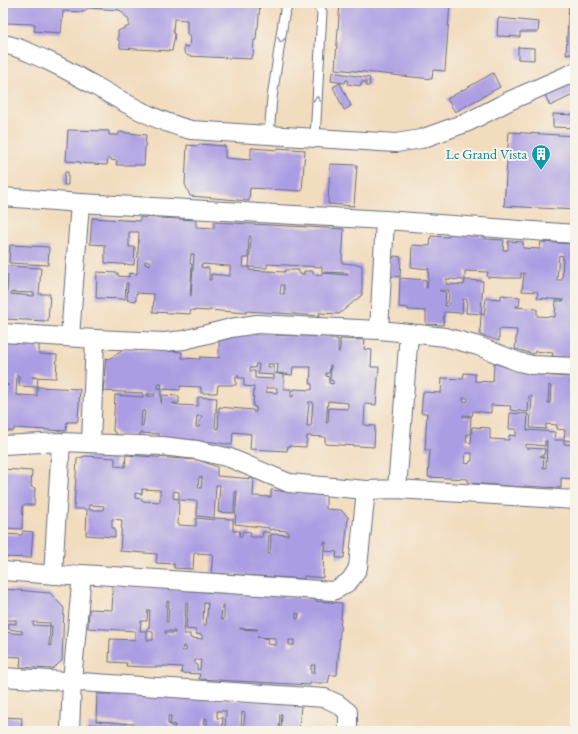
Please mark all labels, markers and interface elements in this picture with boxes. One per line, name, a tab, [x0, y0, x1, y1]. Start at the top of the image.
one-way arrow	[277, 37, 286, 43]
one-way arrow	[312, 96, 321, 102]
building icon: Le Grand Vista	[530, 143, 552, 171]
place label: Le Grand Vista	[446, 145, 527, 163]

